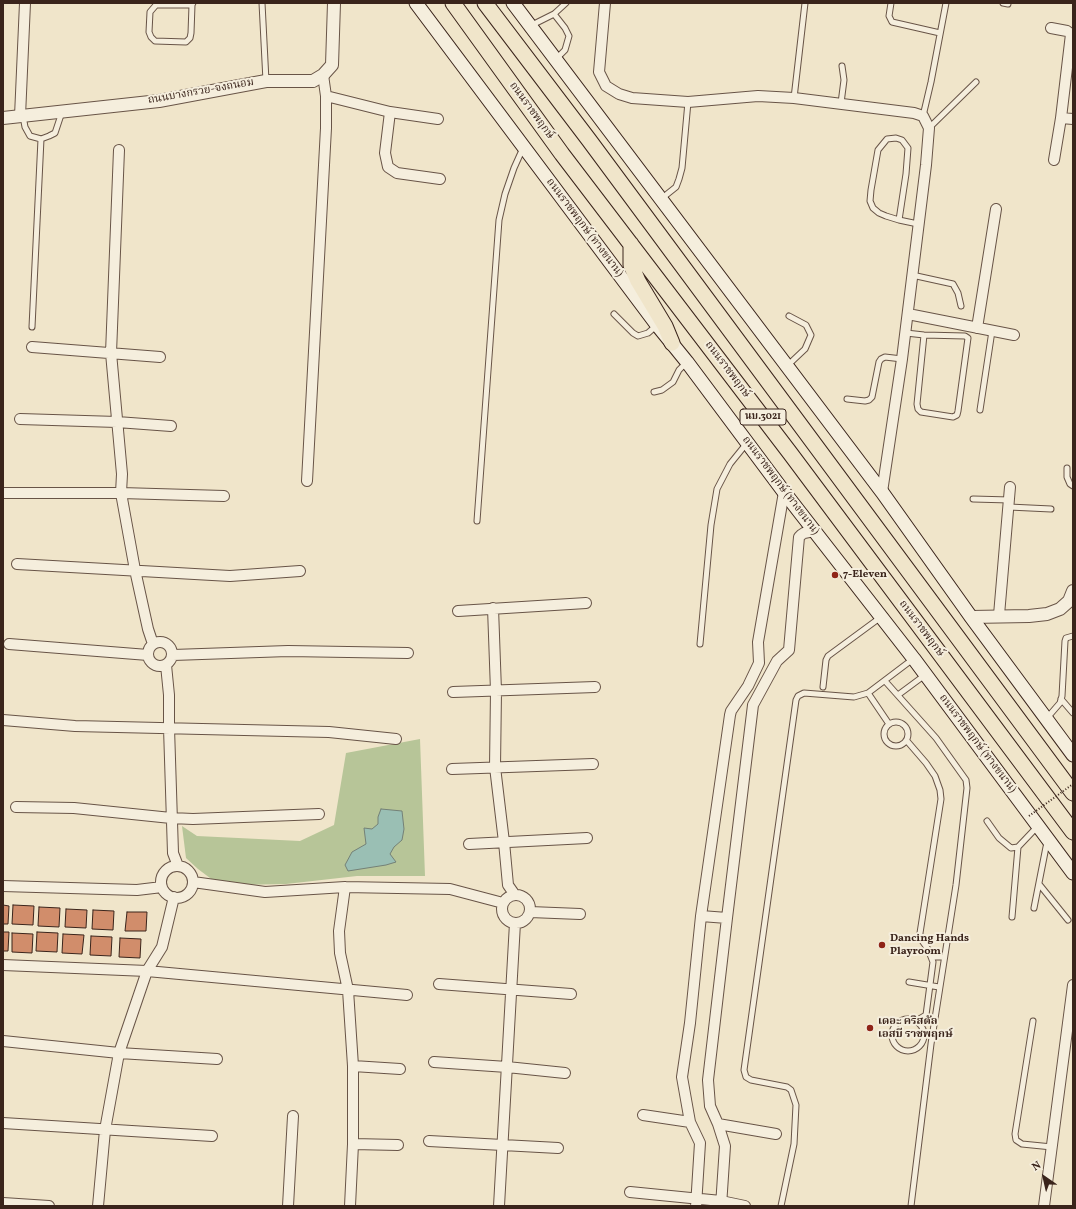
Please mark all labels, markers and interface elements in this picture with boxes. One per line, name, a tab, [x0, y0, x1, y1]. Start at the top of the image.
street label: ถนนบางกรวย-จงถนอม	[147, 76, 255, 108]
street label: ถนนราชพฤกษ์	[506, 80, 556, 142]
street label: ถนนราชพฤกษ์ (ทางขนาน)	[543, 176, 625, 280]
street label: ถนนราชพฤกษ์	[701, 339, 753, 401]
road number: นบ.3021	[740, 409, 786, 425]
street label: ถนนราชพฤกษ์ (ทางขนาน)	[739, 434, 821, 538]
place label: 7-Eleven	[843, 568, 887, 582]
marker: 7-Eleven	[830, 570, 840, 580]
street label: ถนนราชพฤกษ์	[895, 598, 947, 660]
street label: ถนนราชพฤกษ์ (ทางขนาน)	[936, 692, 1018, 796]
place label: Dancing Hands Playroom	[890, 932, 969, 958]
marker: Dancing Hands Playroom	[877, 940, 887, 950]
place label: เดอะ คริสตัล เอสบี ราชพฤกษ์	[878, 1015, 953, 1041]
marker: เดอะ คริสตัล เอสบี ราชพฤกษ์	[865, 1023, 875, 1033]
north arrow	[1024, 1157, 1064, 1197]
text: N	[1030, 1158, 1045, 1175]

